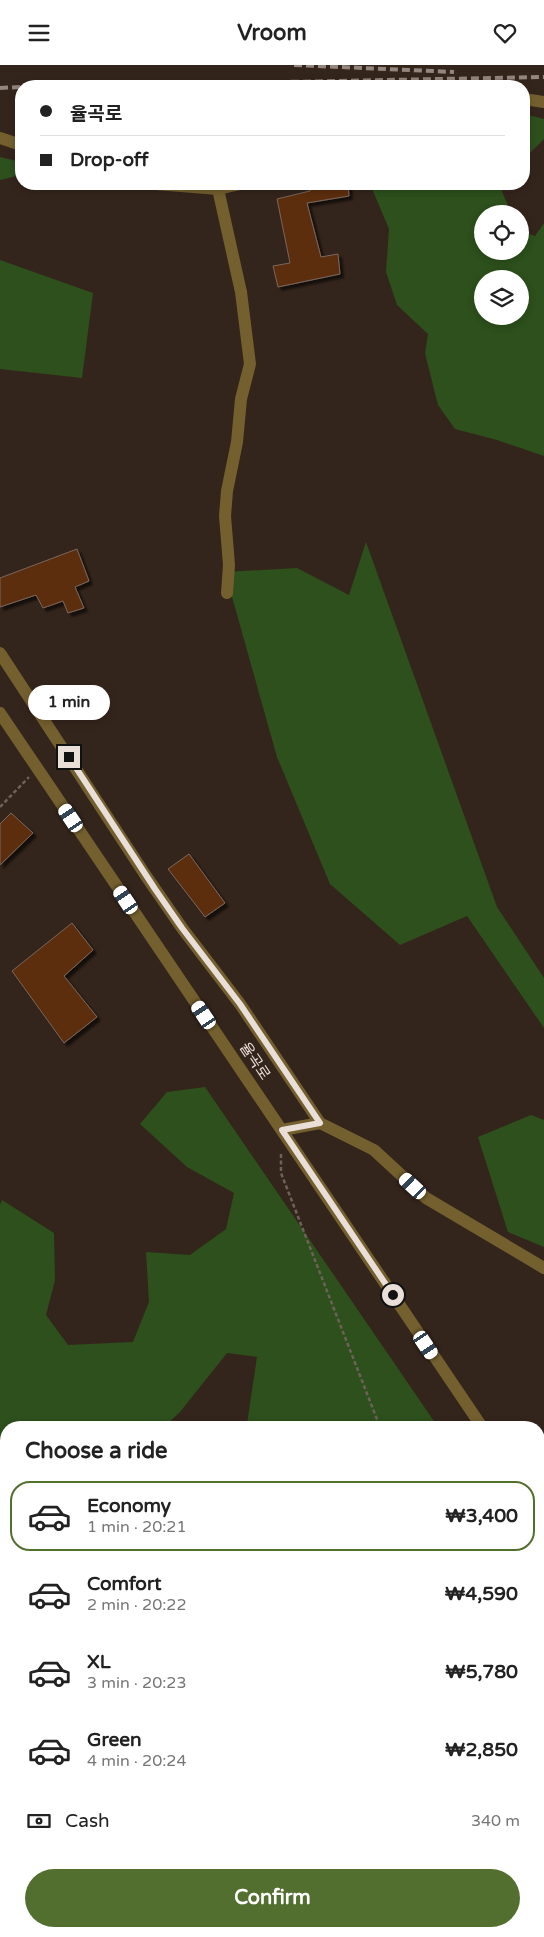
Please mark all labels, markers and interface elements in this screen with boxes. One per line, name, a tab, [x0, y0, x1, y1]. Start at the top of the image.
icon: menu	[25, 19, 53, 47]
icon: heart	[491, 19, 519, 47]
text: Vroom	[237, 20, 307, 46]
text: 율곡로	[70, 103, 122, 125]
text: Drop-off	[70, 149, 149, 171]
map controls	[474, 205, 529, 325]
button: locate	[474, 205, 529, 260]
button: layers	[474, 270, 529, 325]
callout: 1 min	[28, 685, 110, 719]
text: 1 min	[48, 692, 90, 712]
route end	[58, 746, 80, 768]
car	[56, 801, 85, 835]
car	[111, 883, 140, 917]
car	[189, 998, 218, 1032]
street label: 율곡로	[236, 1039, 274, 1083]
car	[396, 1170, 429, 1202]
route start	[382, 1284, 404, 1306]
car	[411, 1328, 440, 1362]
text: Choose a ride	[25, 1438, 168, 1464]
icon: car	[27, 1494, 72, 1539]
text: Economy	[87, 1495, 171, 1517]
text: ₩3,400	[445, 1505, 518, 1527]
text: 1 min · 20:21	[87, 1517, 186, 1537]
icon: car	[27, 1572, 72, 1617]
text: Comfort	[87, 1573, 161, 1595]
text: ₩4,590	[445, 1583, 518, 1605]
text: 2 min · 20:22	[87, 1595, 186, 1615]
icon: car	[27, 1650, 72, 1695]
text: XL	[87, 1651, 111, 1673]
text: ₩5,780	[445, 1661, 518, 1683]
text: 3 min · 20:23	[87, 1673, 186, 1693]
icon: car	[27, 1728, 72, 1773]
text: Green	[87, 1729, 141, 1751]
text: ₩2,850	[445, 1739, 518, 1761]
text: 4 min · 20:24	[87, 1751, 186, 1771]
icon: cash	[25, 1807, 53, 1835]
text: Cash	[65, 1810, 110, 1832]
text: 340 m	[471, 1811, 520, 1831]
button: Confirm	[25, 1869, 520, 1927]

